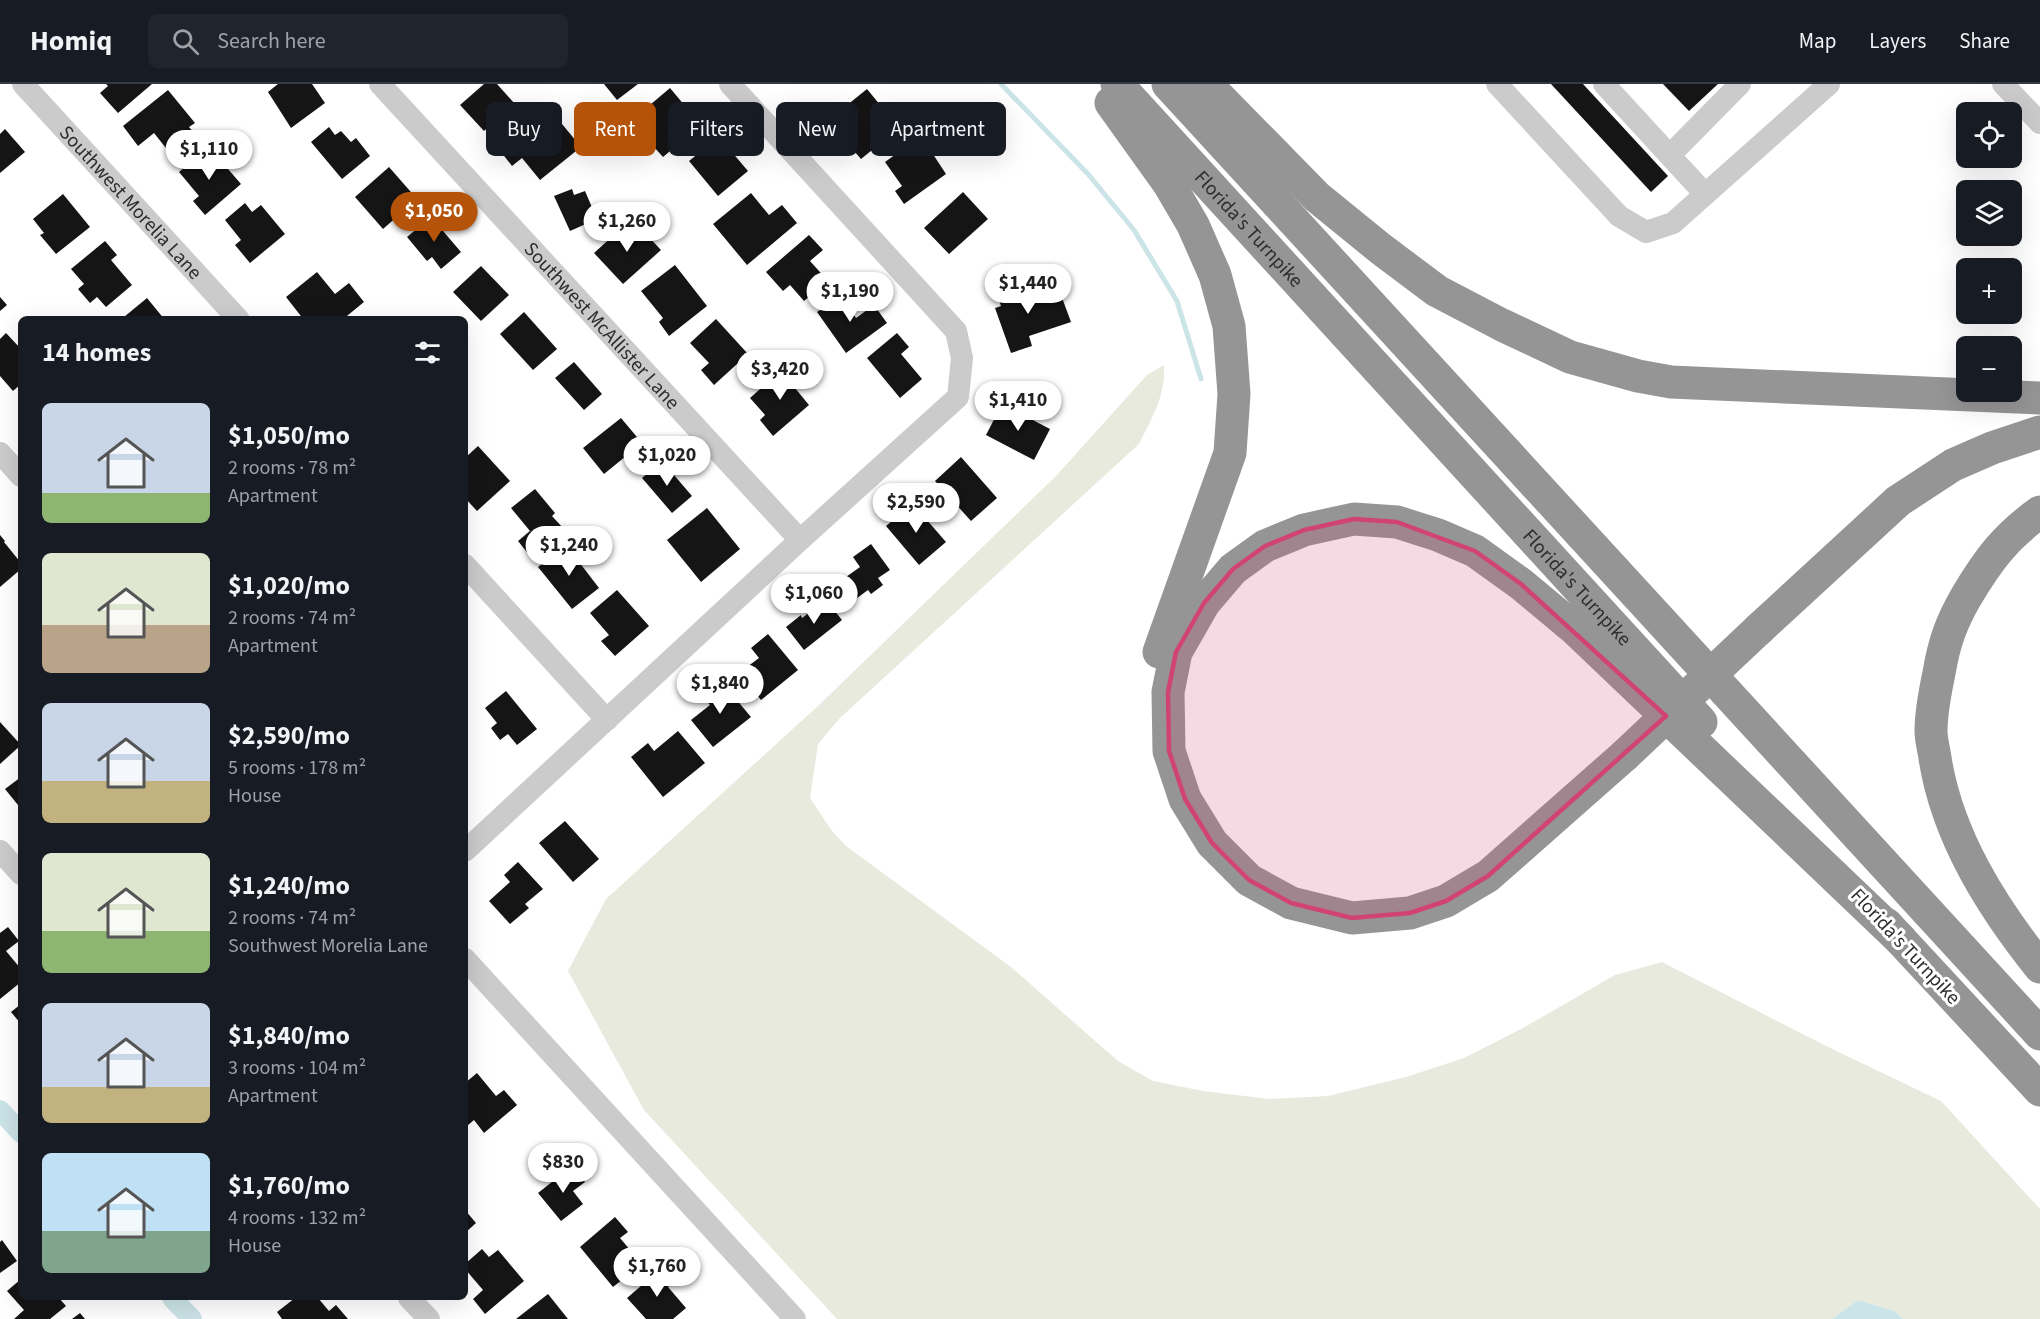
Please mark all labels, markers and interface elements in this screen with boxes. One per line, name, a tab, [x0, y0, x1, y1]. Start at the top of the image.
search box	[148, 14, 568, 68]
text: Homiq	[30, 21, 112, 61]
icon: search	[169, 25, 202, 58]
text: Search here	[217, 25, 326, 57]
text: Map	[1799, 26, 1836, 56]
text: Layers	[1869, 26, 1926, 56]
text: Share	[1959, 26, 2010, 56]
chip: Buy	[486, 102, 562, 156]
chip: Rent	[574, 102, 656, 156]
chip: Filters	[668, 102, 764, 156]
chip: New	[776, 102, 858, 156]
chip: Apartment	[870, 102, 1006, 156]
map controls	[1956, 102, 2022, 402]
button: locate	[1956, 102, 2022, 168]
street label: Southwest Morelia Lane	[52, 120, 208, 286]
pin: $1,110	[160, 130, 258, 181]
text: $1,110	[180, 135, 238, 163]
street label: Florida's Turnpike	[1188, 164, 1310, 294]
button: layers	[1956, 180, 2022, 246]
pin: $1,050	[385, 192, 483, 243]
text: $1,050	[405, 197, 463, 225]
pin: $1,260	[578, 202, 676, 253]
text: $1,260	[598, 207, 656, 235]
street label: Southwest McAllister Lane	[517, 236, 686, 416]
button: +	[1956, 258, 2022, 324]
pin: $1,440	[979, 264, 1077, 315]
text: $1,440	[999, 269, 1057, 297]
pin: $1,190	[801, 272, 899, 323]
text: $1,190	[821, 277, 879, 305]
text: 14 homes	[42, 334, 151, 371]
icon: filters	[411, 336, 444, 369]
button: −	[1956, 336, 2022, 402]
pin: $3,420	[731, 350, 829, 401]
text: $3,420	[751, 355, 809, 383]
pin: $1,410	[969, 381, 1067, 432]
text: $1,410	[989, 386, 1047, 414]
text: $1,050/mo	[228, 417, 350, 454]
icon: home	[90, 427, 162, 499]
pin: $1,020	[618, 436, 716, 487]
text: $1,020	[638, 441, 696, 469]
text: 2 rooms · 78 m²	[228, 454, 356, 482]
text: Apartment	[228, 482, 318, 510]
pin: $2,590	[867, 483, 965, 534]
text: $2,590	[887, 488, 945, 516]
street label: Florida's Turnpike	[1516, 523, 1638, 653]
pin: $1,240	[520, 526, 618, 577]
text: $1,240	[540, 531, 598, 559]
text: $1,020/mo	[228, 567, 350, 604]
pin: $1,060	[765, 574, 863, 625]
icon: home	[90, 577, 162, 649]
text: $1,060	[785, 579, 843, 607]
text: 2 rooms · 74 m²	[228, 604, 356, 632]
text: Apartment	[228, 632, 318, 660]
pin: $1,840	[671, 664, 769, 715]
text: $1,840	[691, 669, 749, 697]
text: $2,590/mo	[228, 717, 350, 754]
icon: home	[90, 727, 162, 799]
text: 5 rooms · 178 m²	[228, 754, 366, 782]
text: House	[228, 782, 281, 810]
text: $1,240/mo	[228, 867, 350, 904]
icon: home	[90, 877, 162, 949]
street label: Florida's Turnpike	[1844, 882, 1967, 1011]
text: 2 rooms · 74 m²	[228, 904, 356, 932]
text: Southwest Morelia Lane	[228, 932, 428, 960]
text: $1,840/mo	[228, 1017, 350, 1054]
icon: home	[90, 1027, 162, 1099]
text: 3 rooms · 104 m²	[228, 1054, 366, 1082]
text: Apartment	[228, 1082, 318, 1110]
pin: $830	[527, 1143, 599, 1194]
text: $830	[542, 1148, 584, 1176]
text: $1,760/mo	[228, 1167, 350, 1204]
icon: home	[90, 1177, 162, 1249]
text: 4 rooms · 132 m²	[228, 1204, 366, 1232]
text: House	[228, 1232, 281, 1260]
pin: $1,760	[608, 1247, 706, 1298]
text: $1,760	[628, 1252, 686, 1280]

